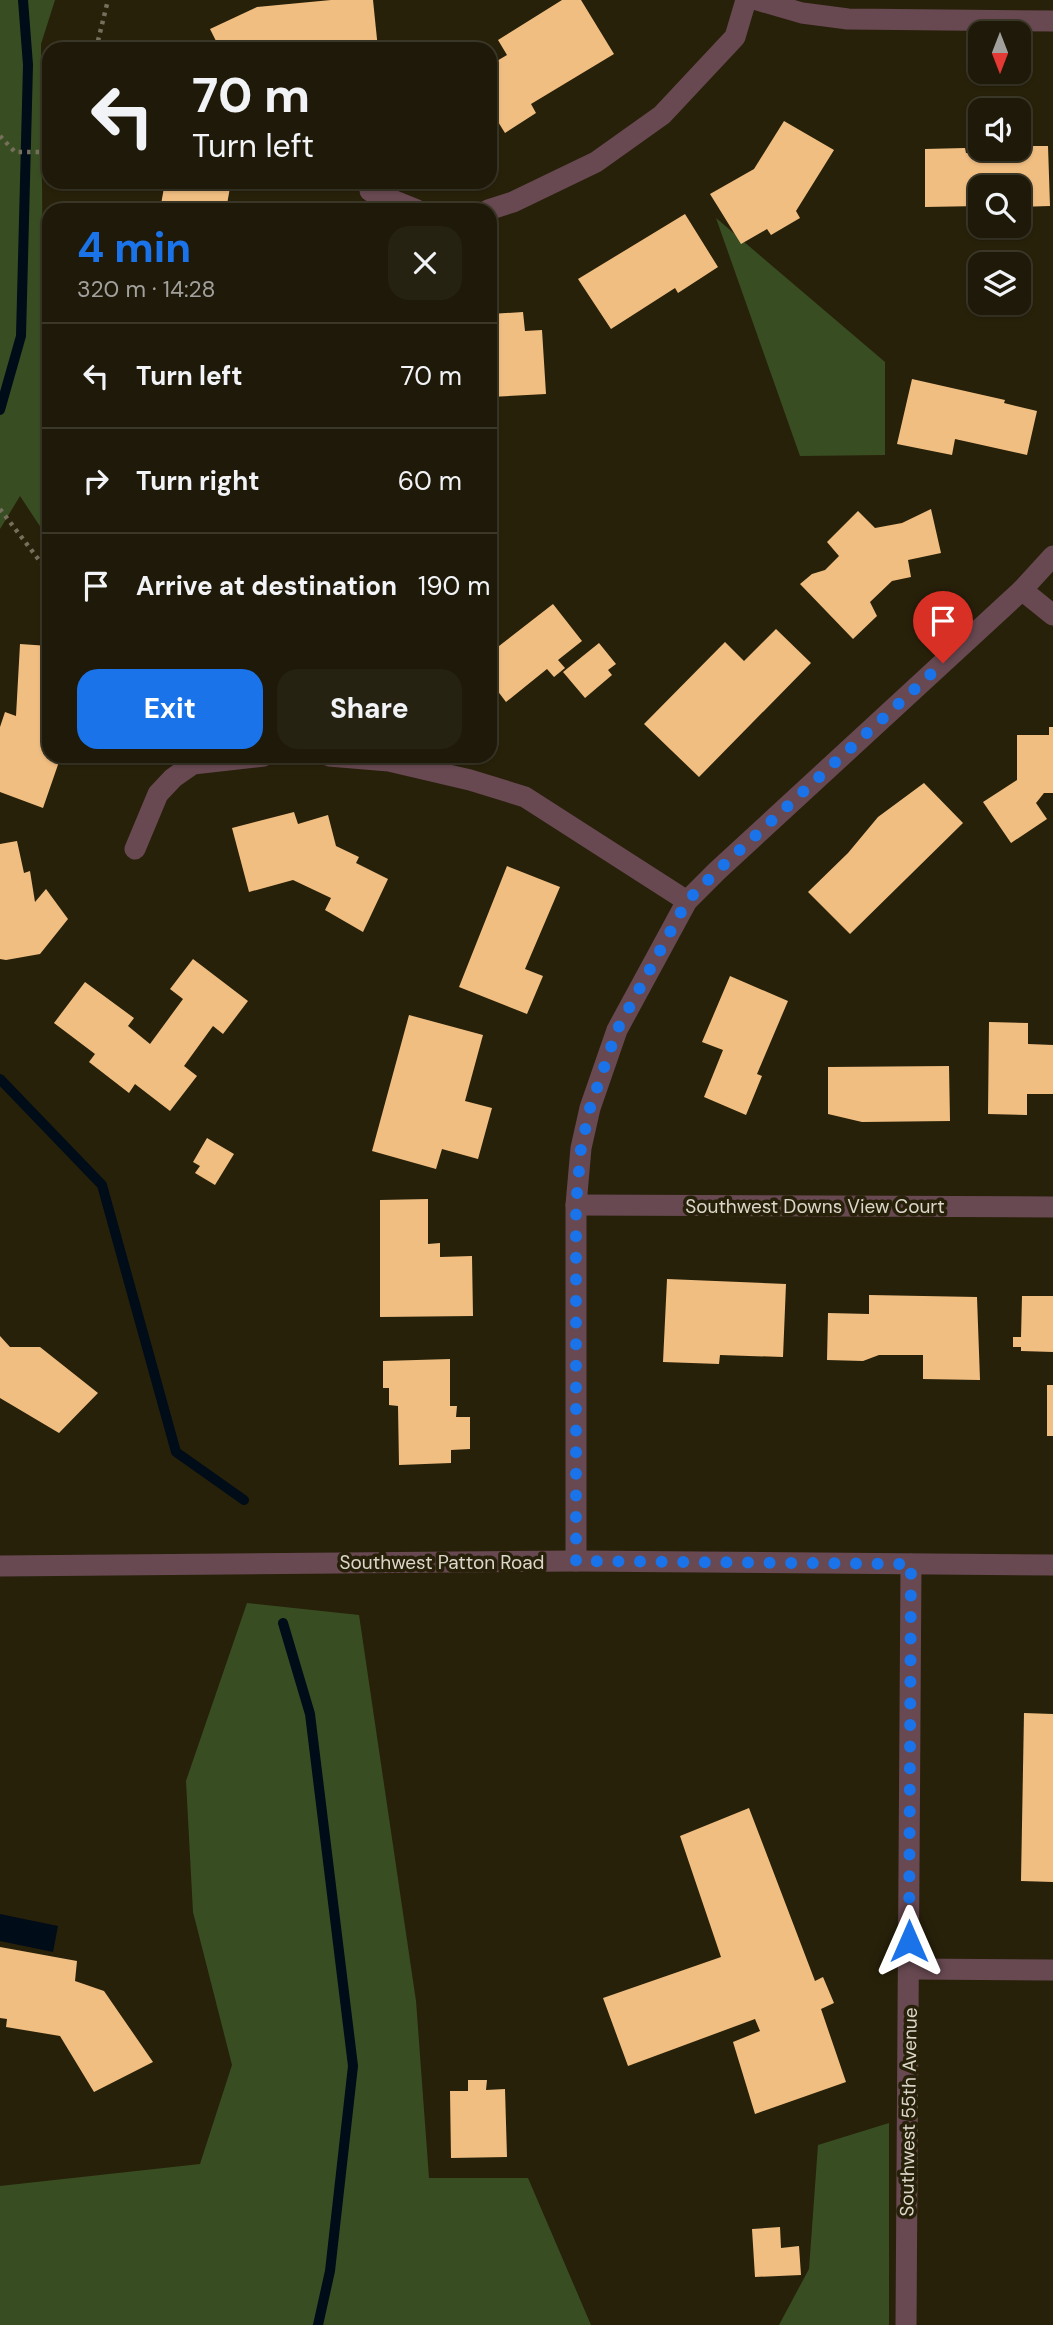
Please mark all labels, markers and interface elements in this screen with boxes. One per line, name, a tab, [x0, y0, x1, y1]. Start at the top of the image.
north arrow	[968, 21, 1031, 84]
map controls	[968, 21, 1031, 315]
text: 70 m	[192, 63, 310, 127]
icon: left	[77, 70, 168, 161]
button: sound	[968, 98, 1031, 161]
text: Turn left	[192, 125, 314, 167]
button: search	[968, 175, 1031, 238]
text: 4 min	[77, 220, 191, 275]
button: close	[388, 226, 462, 300]
button: layers	[968, 252, 1031, 315]
text: 320 m · 14:28	[77, 274, 215, 304]
icon: left	[77, 357, 115, 395]
text: Turn left	[136, 359, 243, 393]
text: 70 m	[401, 359, 462, 393]
icon: right	[77, 462, 115, 500]
text: Turn right	[136, 464, 260, 498]
text: 60 m	[398, 464, 462, 498]
icon: arrive	[77, 567, 115, 605]
text: Arrive at destination	[136, 569, 397, 603]
text: 190 m	[418, 569, 490, 603]
pin	[913, 591, 973, 663]
icon: arrive	[924, 602, 962, 640]
button: Exit	[77, 669, 263, 749]
button: Share	[277, 669, 462, 749]
street label: Southwest Downs View Court	[685, 1194, 945, 1219]
street label: Southwest Patton Road	[340, 1550, 544, 1575]
position arrow	[872, 1904, 946, 1978]
street label: Southwest 55th Avenue	[894, 2007, 923, 2217]

